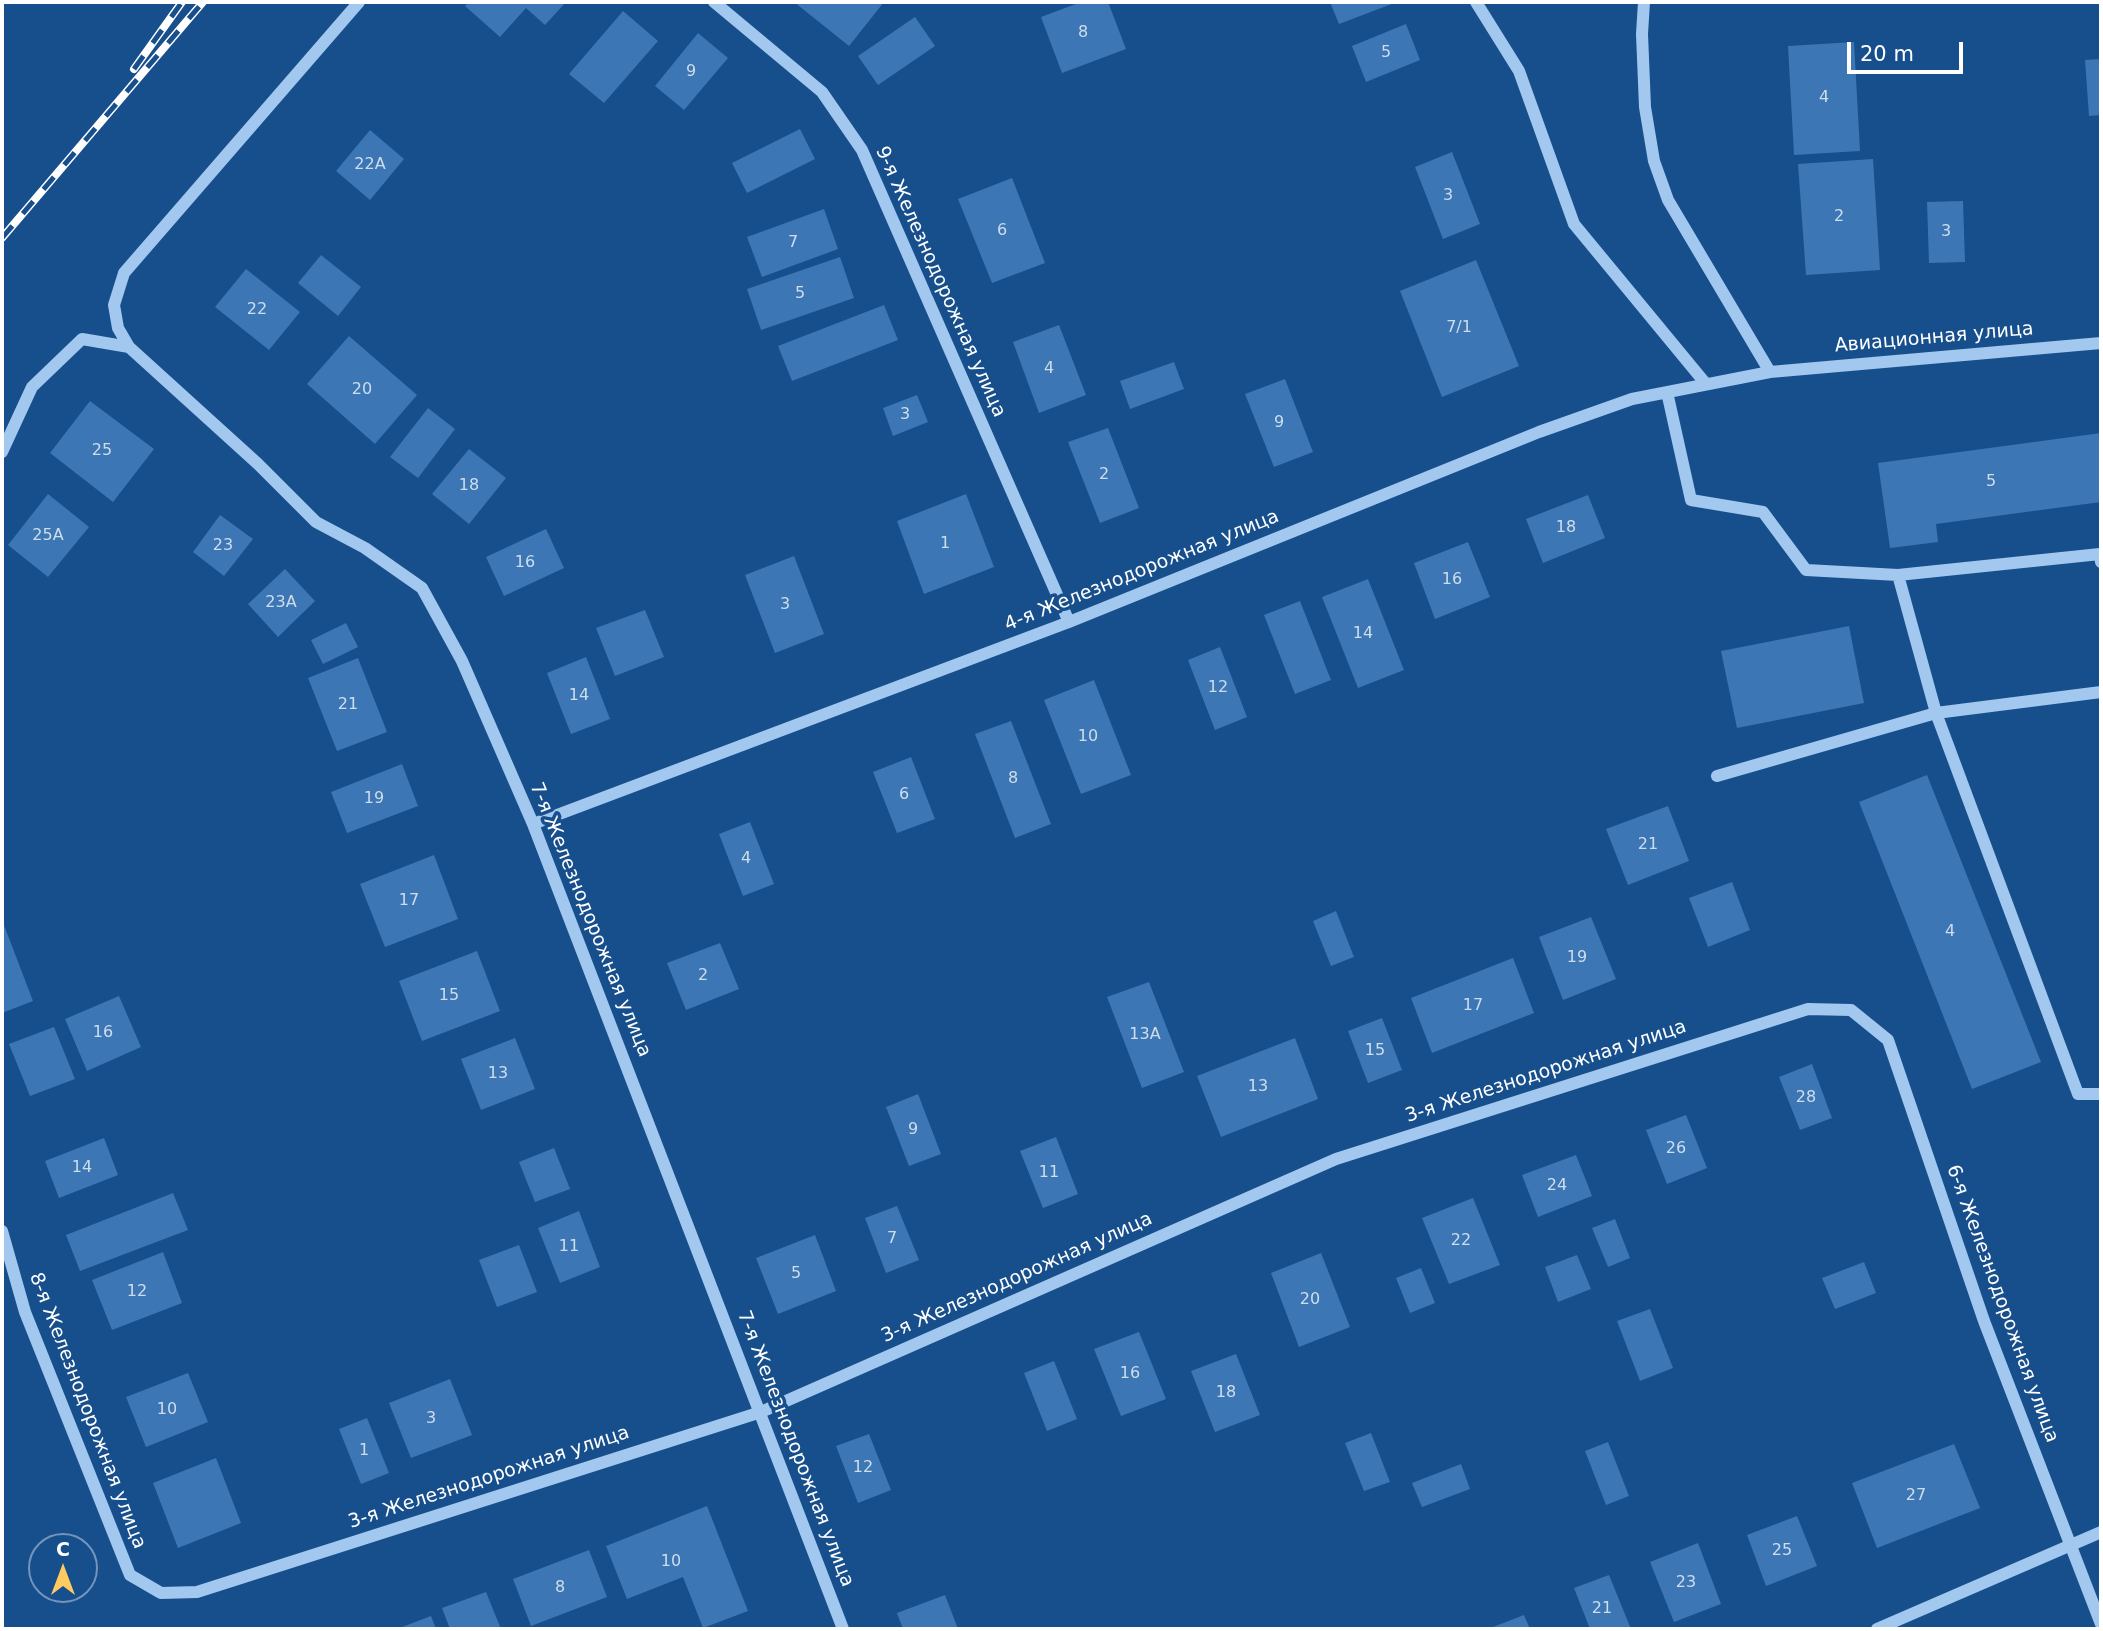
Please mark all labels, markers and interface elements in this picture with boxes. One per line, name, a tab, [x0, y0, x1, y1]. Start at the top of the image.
house number: 8	[1078, 23, 1088, 43]
scale bar	[1851, 28, 1966, 72]
text: 20 m	[1860, 42, 1914, 66]
house number: 5	[1381, 43, 1391, 63]
house number: 9	[686, 62, 696, 82]
house number: 4	[1819, 88, 1829, 108]
street label: 9-я Железнодорожная улица	[870, 143, 1010, 421]
house number: 22А	[354, 155, 386, 175]
house number: 3	[1443, 186, 1453, 206]
house number: 2	[1834, 207, 1844, 227]
house number: 6	[997, 221, 1007, 241]
house number: 3	[1941, 222, 1951, 242]
house number: 7	[788, 233, 798, 253]
house number: 5	[795, 284, 805, 304]
house number: 22	[247, 300, 267, 320]
house number: 7/1	[1446, 318, 1472, 338]
street label: Авиационная улица	[1834, 318, 2034, 358]
house number: 4	[1044, 359, 1054, 379]
house number: 20	[352, 380, 372, 400]
house number: 3	[900, 405, 910, 425]
house number: 9	[1274, 413, 1284, 433]
house number: 25	[92, 441, 112, 461]
house number: 2	[1099, 465, 1109, 485]
house number: 5	[1986, 472, 1996, 492]
house number: 18	[459, 476, 479, 496]
street label: 4-я Железнодорожная улица	[1001, 505, 1283, 637]
house number: 18	[1556, 518, 1576, 538]
house number: 25А	[32, 526, 64, 546]
house number: 1	[940, 534, 950, 554]
house number: 23	[213, 536, 233, 556]
house number: 16	[515, 553, 535, 573]
house number: 16	[1442, 570, 1462, 590]
house number: 23А	[265, 593, 297, 613]
house number: 3	[780, 595, 790, 615]
house number: 14	[1353, 624, 1373, 644]
house number: 12	[1208, 678, 1228, 698]
house number: 14	[569, 686, 589, 706]
house number: 21	[338, 695, 358, 715]
house number: 10	[1078, 727, 1098, 747]
house number: 8	[1008, 769, 1018, 789]
street label: 7-я Железнодорожная улица	[524, 779, 656, 1061]
house number: 6	[899, 785, 909, 805]
house number: 19	[364, 789, 384, 809]
house number: 21	[1638, 835, 1658, 855]
house number: 4	[741, 849, 751, 869]
house number: 17	[399, 891, 419, 911]
house number: 4	[1945, 922, 1955, 942]
house number: 19	[1567, 948, 1587, 968]
house number: 2	[698, 966, 708, 986]
house number: 15	[439, 986, 459, 1006]
house number: 17	[1463, 996, 1483, 1016]
street label: 3-я Железнодорожная улица	[1403, 1016, 1689, 1128]
house number: 16	[93, 1023, 113, 1043]
house number: 13А	[1129, 1025, 1161, 1045]
house number: 15	[1365, 1041, 1385, 1061]
house number: 13	[488, 1064, 508, 1084]
house number: 13	[1248, 1077, 1268, 1097]
house number: 28	[1796, 1088, 1816, 1108]
house number: 9	[908, 1120, 918, 1140]
house number: 26	[1666, 1139, 1686, 1159]
house number: 14	[72, 1158, 92, 1178]
street label: 6-я Железнодорожная улица	[1941, 1162, 2063, 1446]
house number: 11	[1039, 1163, 1059, 1183]
house number: 24	[1547, 1176, 1567, 1196]
street label: 3-я Железнодорожная улица	[878, 1208, 1156, 1348]
house number: 7	[887, 1229, 897, 1249]
house number: 22	[1451, 1231, 1471, 1251]
house number: 11	[559, 1237, 579, 1257]
house number: 5	[791, 1264, 801, 1284]
street label: 8-я Железнодорожная улица	[24, 1270, 150, 1552]
house number: 12	[127, 1282, 147, 1302]
house number: 20	[1300, 1290, 1320, 1310]
street label: 7-я Железнодорожная улица	[732, 1308, 858, 1590]
house number: 16	[1120, 1364, 1140, 1384]
house number: 18	[1216, 1383, 1236, 1403]
house number: 10	[157, 1400, 177, 1420]
house number: 3	[426, 1409, 436, 1429]
street label: 3-я Железнодорожная улица	[346, 1422, 632, 1534]
house number: 1	[359, 1441, 369, 1461]
house number: 12	[853, 1458, 873, 1478]
house number: 27	[1906, 1486, 1926, 1506]
north arrow	[28, 1533, 98, 1603]
text: С	[56, 1538, 70, 1560]
house number: 25	[1772, 1541, 1792, 1561]
house number: 10	[661, 1552, 681, 1572]
house number: 23	[1676, 1573, 1696, 1593]
house number: 8	[555, 1578, 565, 1598]
house number: 21	[1592, 1599, 1612, 1619]

